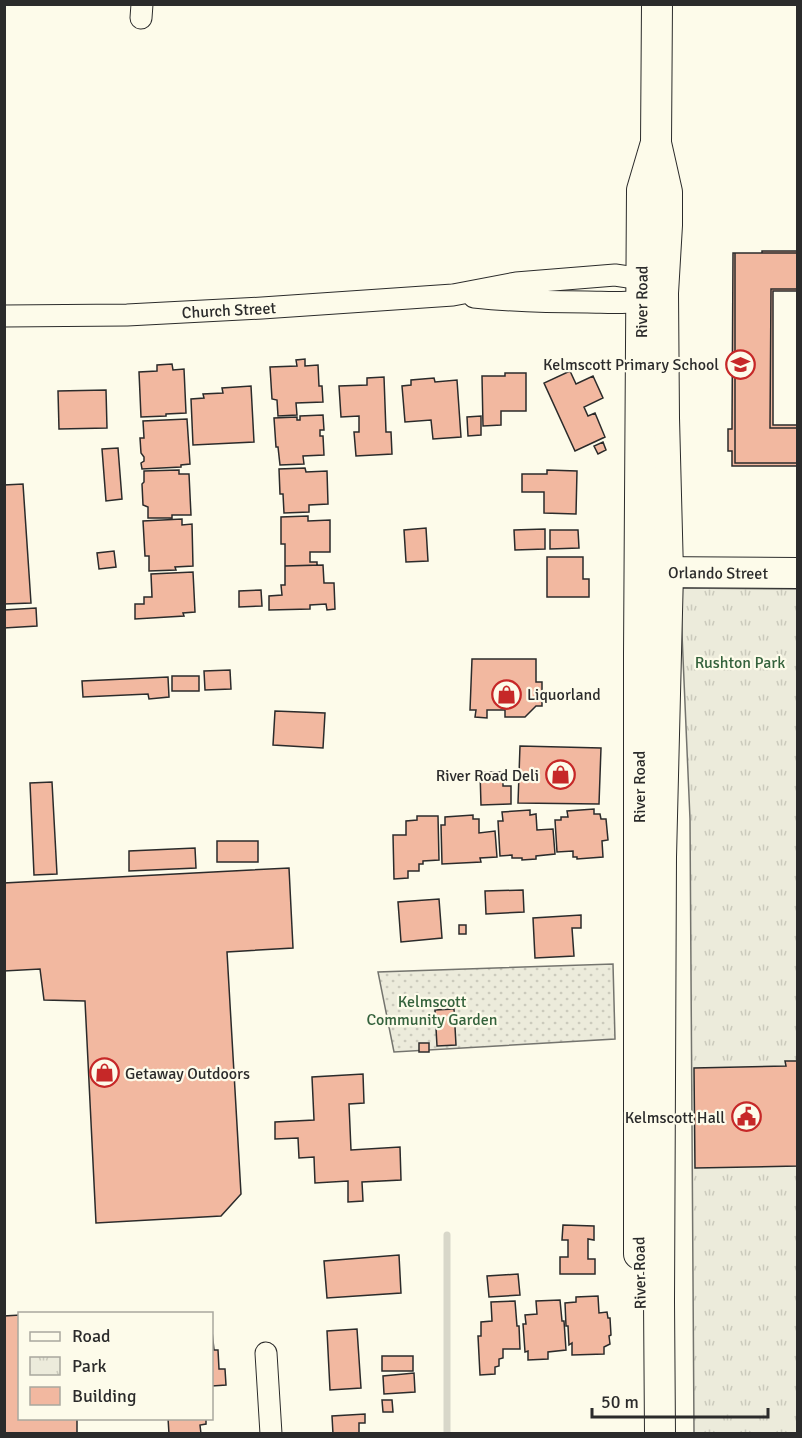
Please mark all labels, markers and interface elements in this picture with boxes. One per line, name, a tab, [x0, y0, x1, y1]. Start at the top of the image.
street label: River Road	[632, 266, 653, 338]
street label: Church Street	[181, 298, 277, 323]
school or university icon: Kelmscott Primary School	[724, 348, 756, 380]
place label: Kelmscott Primary School	[543, 355, 719, 375]
street label: Orlando Street	[668, 563, 768, 584]
park label: Rushton Park	[695, 653, 785, 673]
shop icon: Liquorland	[490, 678, 522, 710]
place label: Liquorland	[527, 685, 601, 705]
street label: River Road	[630, 751, 650, 823]
shop icon: River Road Deli	[544, 759, 576, 791]
place label: River Road Deli	[436, 766, 539, 786]
park label: Kelmscott Community Garden	[366, 992, 498, 1030]
shop icon: Getaway Outdoors	[88, 1057, 120, 1089]
place label: Getaway Outdoors	[125, 1064, 250, 1084]
public building icon: Kelmscott Hall	[730, 1101, 762, 1133]
place label: Kelmscott Hall	[625, 1108, 725, 1128]
street label: River Road	[629, 1237, 651, 1309]
legend	[18, 1312, 213, 1420]
text: Road	[72, 1325, 111, 1347]
text: Park	[72, 1355, 107, 1377]
scale bar	[592, 1381, 768, 1419]
text: Building	[72, 1385, 136, 1407]
text: 50 m	[601, 1391, 639, 1413]

